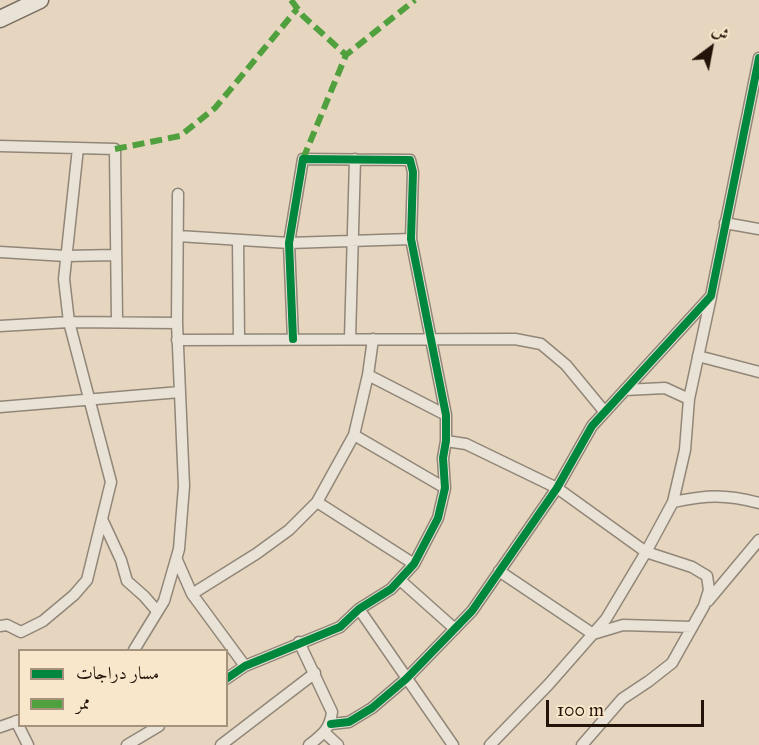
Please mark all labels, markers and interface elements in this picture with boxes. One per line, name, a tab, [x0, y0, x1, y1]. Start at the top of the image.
north arrow	[681, 18, 741, 78]
text: ش	[709, 20, 733, 45]
legend	[18, 649, 228, 727]
text: مسار دراجات	[76, 662, 159, 684]
scale bar	[549, 688, 706, 726]
text: ممر	[76, 692, 90, 714]
text: 100 m	[557, 699, 604, 721]

